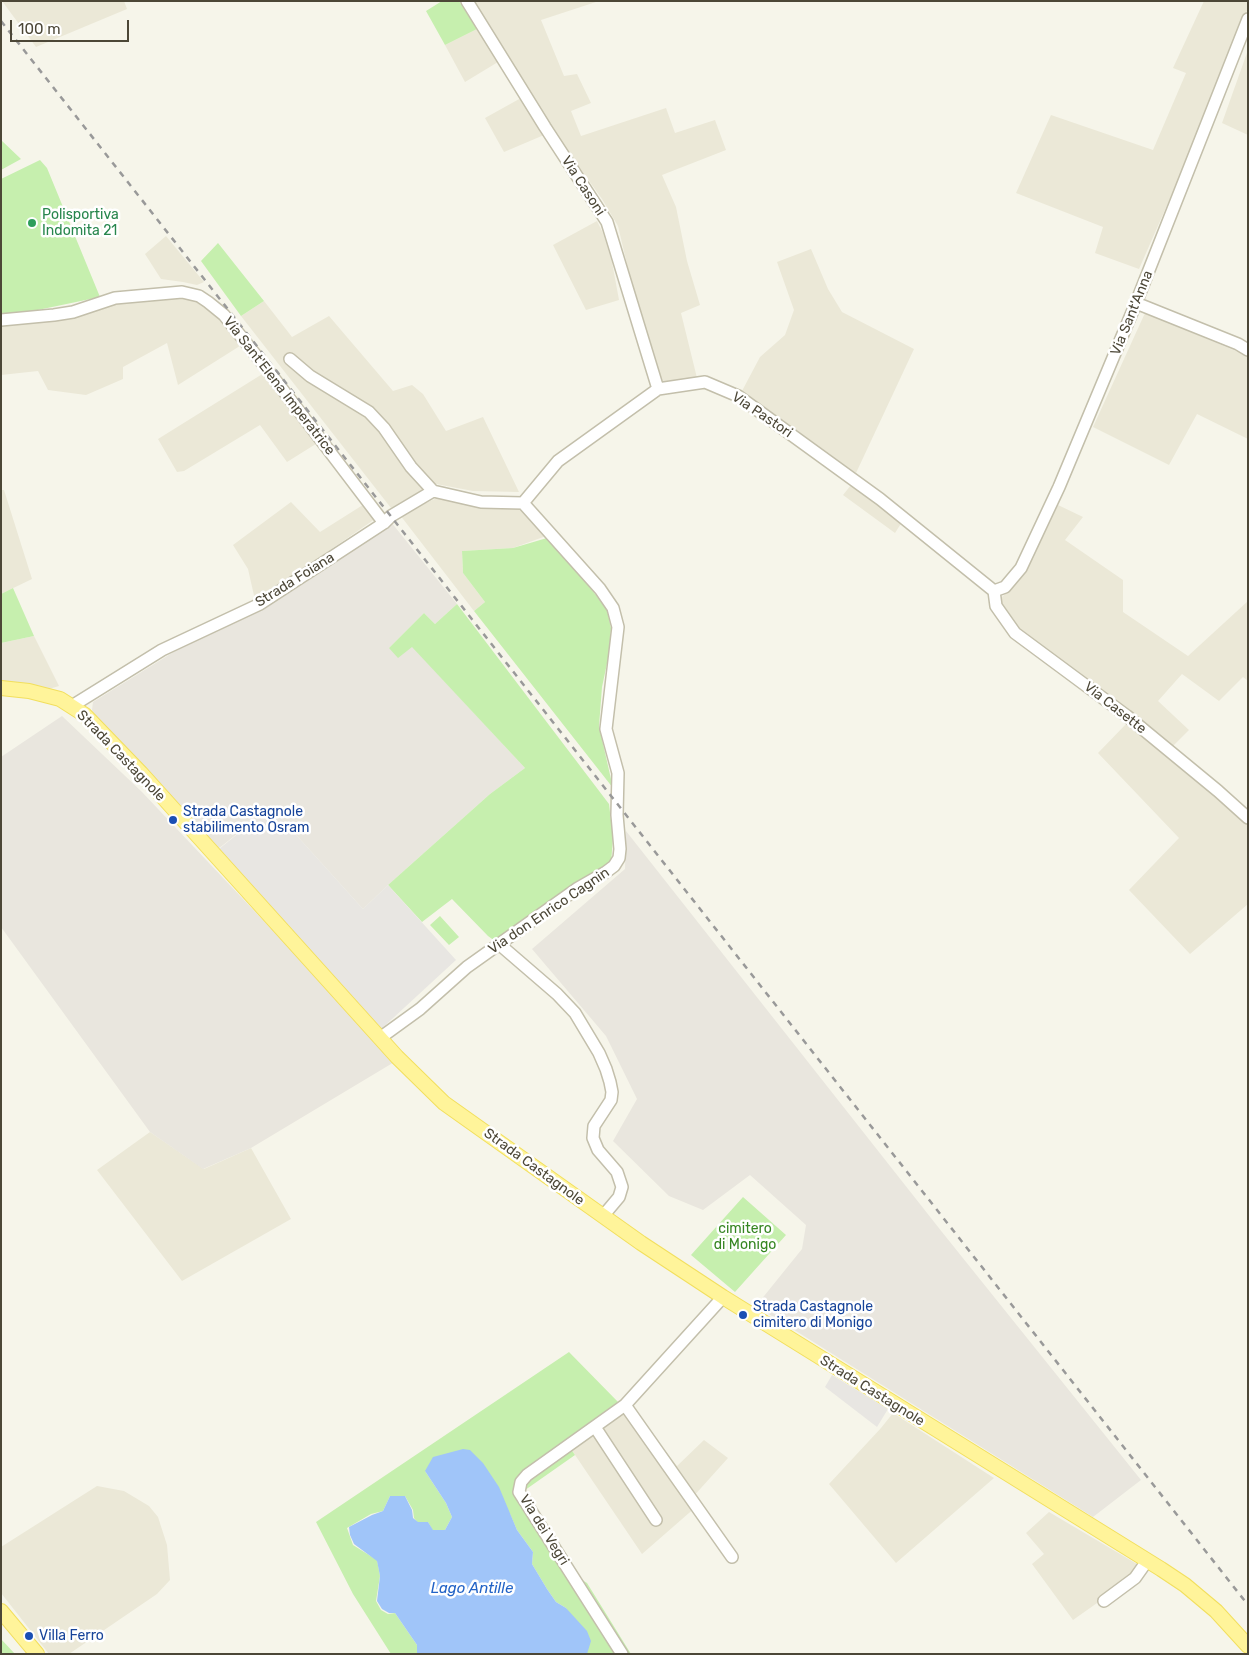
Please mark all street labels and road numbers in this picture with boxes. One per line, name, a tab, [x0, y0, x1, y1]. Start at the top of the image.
street label: Via Casoni	[557, 153, 609, 219]
street label: Via Sant'Anna	[1107, 268, 1157, 358]
street label: Via Sant'Elena Imperatrice	[220, 313, 338, 459]
street label: Via Pastori	[728, 389, 796, 441]
street label: Strada Foiana	[252, 549, 338, 611]
street label: Via Casette	[1080, 678, 1150, 738]
street label: Strada Castagnole	[73, 707, 169, 805]
street label: Via don Enrico Cagnin	[485, 864, 613, 958]
street label: Strada Castagnole	[480, 1125, 588, 1209]
street label: Strada Castagnole	[817, 1352, 927, 1430]
street label: Via dei Vegri	[516, 1492, 572, 1568]

